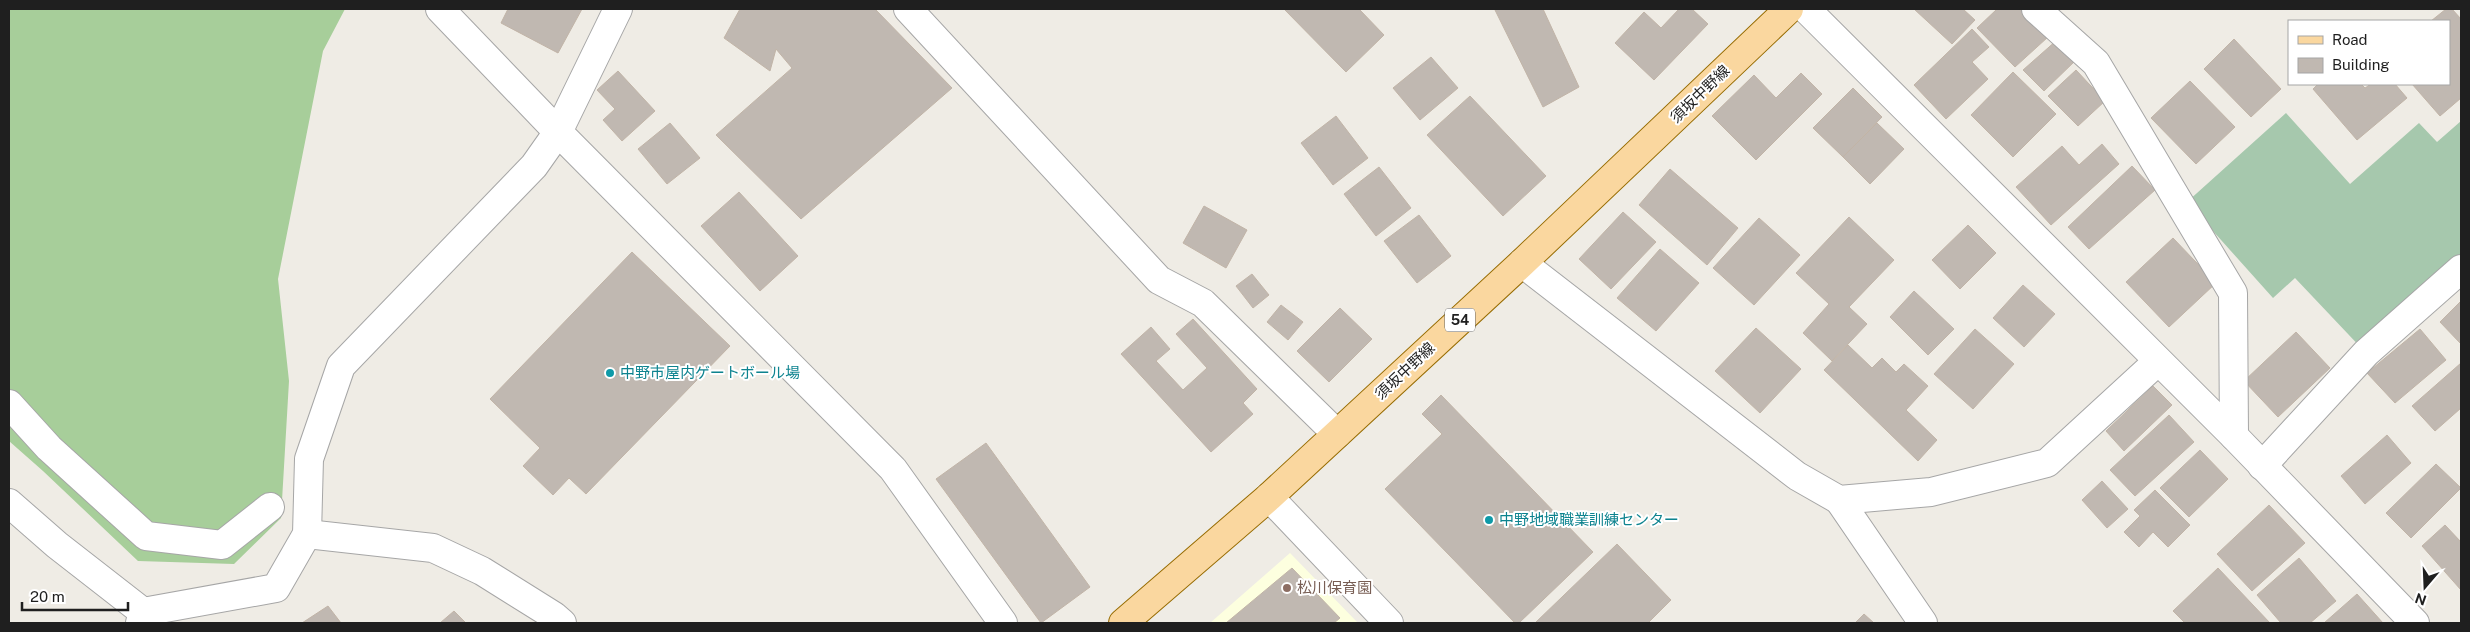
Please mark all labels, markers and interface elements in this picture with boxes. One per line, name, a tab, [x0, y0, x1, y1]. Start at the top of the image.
legend	[2288, 20, 2450, 85]
text: Road	[2332, 31, 2368, 48]
text: Building	[2332, 56, 2390, 73]
street label: 須坂中野線	[1667, 61, 1733, 126]
road number: 54	[1445, 308, 1475, 332]
street label: 須坂中野線	[1371, 339, 1438, 402]
place label: 中野市屋内ゲートボール場	[620, 364, 800, 381]
marker: 中野市屋内ゲートボール場	[604, 367, 616, 379]
place label: 中野地域職業訓練センター	[1499, 511, 1679, 528]
marker: 中野地域職業訓練センター	[1483, 514, 1495, 526]
north arrow	[2400, 562, 2450, 612]
place label: 松川保育園	[1297, 579, 1372, 596]
scale bar	[22, 580, 129, 612]
marker: 松川保育園	[1281, 582, 1293, 594]
text: 20 m	[30, 588, 65, 605]
text: N	[2413, 590, 2429, 609]

